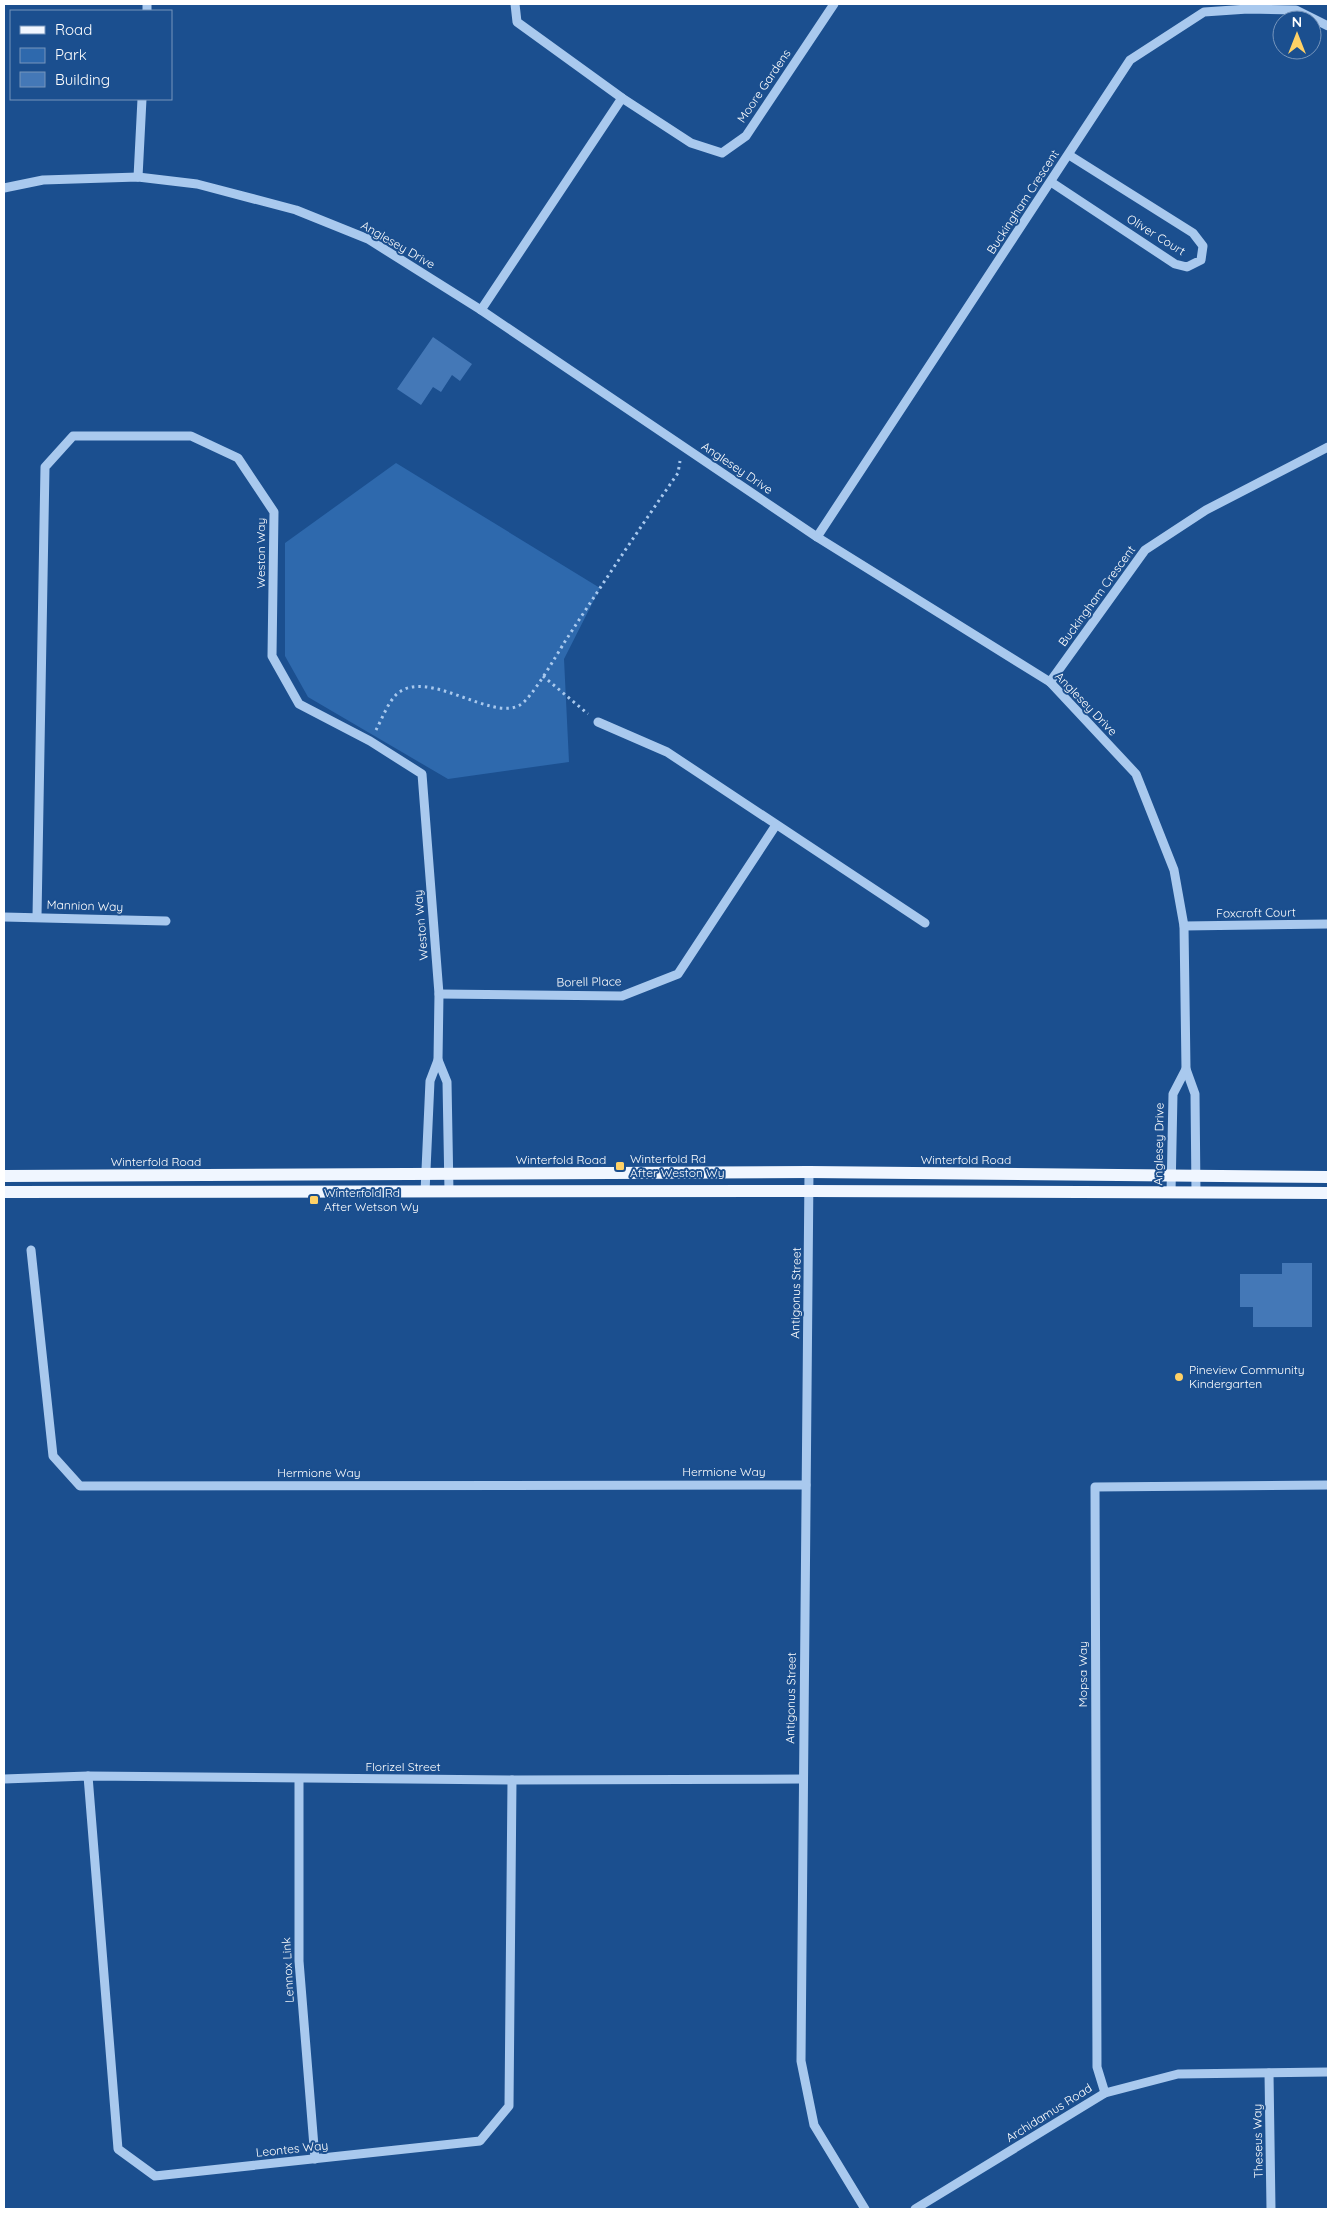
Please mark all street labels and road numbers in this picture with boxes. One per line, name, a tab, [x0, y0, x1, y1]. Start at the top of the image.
street label: Moore Gardens	[733, 46, 794, 125]
street label: Buckingham Crescent	[983, 147, 1062, 257]
street label: Oliver Court	[1124, 211, 1188, 258]
street label: Anglesey Drive	[359, 217, 438, 272]
street label: Anglesey Drive	[699, 438, 776, 497]
street label: Weston Way	[253, 518, 268, 588]
street label: Buckingham Crescent	[1055, 542, 1138, 649]
street label: Anglesey Drive	[1052, 669, 1121, 739]
street label: Weston Way	[410, 889, 431, 961]
street label: Mannion Way	[46, 897, 124, 914]
street label: Foxcroft Court	[1216, 904, 1296, 921]
street label: Borell Place	[556, 973, 622, 990]
street label: Anglesey Drive	[1150, 1102, 1167, 1186]
street label: Winterfold Road	[516, 1152, 606, 1167]
street label: Winterfold Road	[921, 1152, 1011, 1167]
street label: Winterfold Road	[111, 1154, 201, 1169]
street label: Antigonus Street	[787, 1247, 804, 1339]
street label: Hermione Way	[682, 1464, 766, 1479]
street label: Hermione Way	[277, 1465, 361, 1480]
street label: Mopsa Way	[1075, 1641, 1090, 1707]
street label: Antigonus Street	[782, 1652, 799, 1744]
street label: Florizel Street	[365, 1759, 441, 1774]
street label: Lennox Link	[278, 1937, 297, 2003]
street label: Archidamus Road	[1003, 2080, 1095, 2145]
street label: Theseus Way	[1249, 2104, 1266, 2178]
street label: Leontes Way	[255, 2137, 329, 2160]

